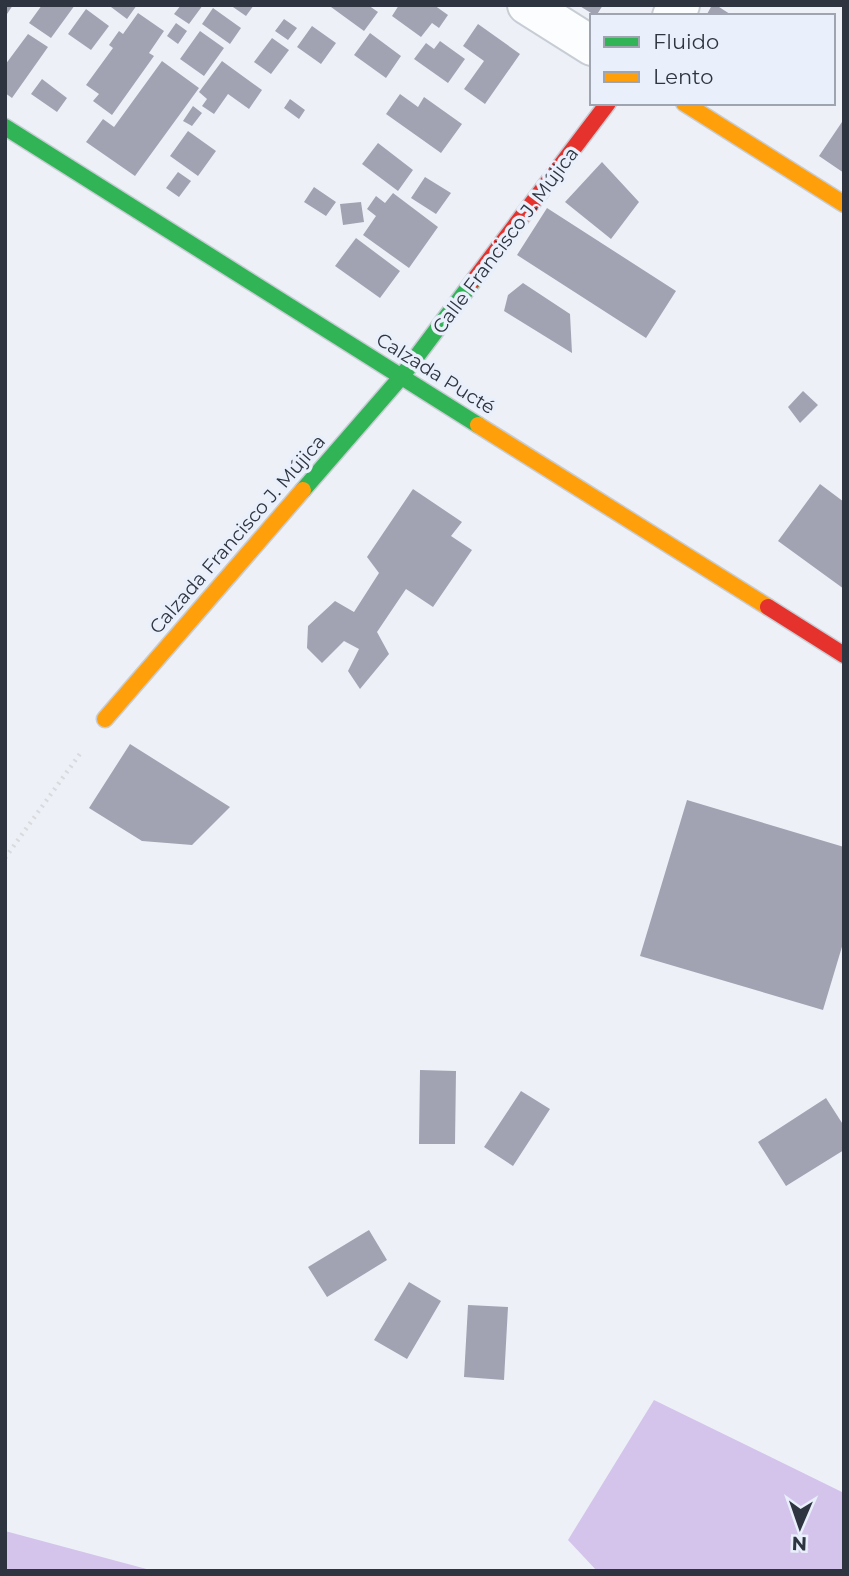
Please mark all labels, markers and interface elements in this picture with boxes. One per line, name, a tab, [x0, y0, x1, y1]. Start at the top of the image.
legend	[590, 14, 835, 105]
text: Fluido	[653, 29, 719, 54]
text: Lento	[653, 64, 713, 89]
street label: Calle Francisco J. Mújica	[428, 142, 583, 338]
street label: Calzada Pucté	[372, 328, 499, 419]
street label: Calzada Francisco J. Mújica	[145, 430, 330, 639]
north arrow	[765, 1492, 835, 1562]
text: N	[791, 1532, 808, 1555]

